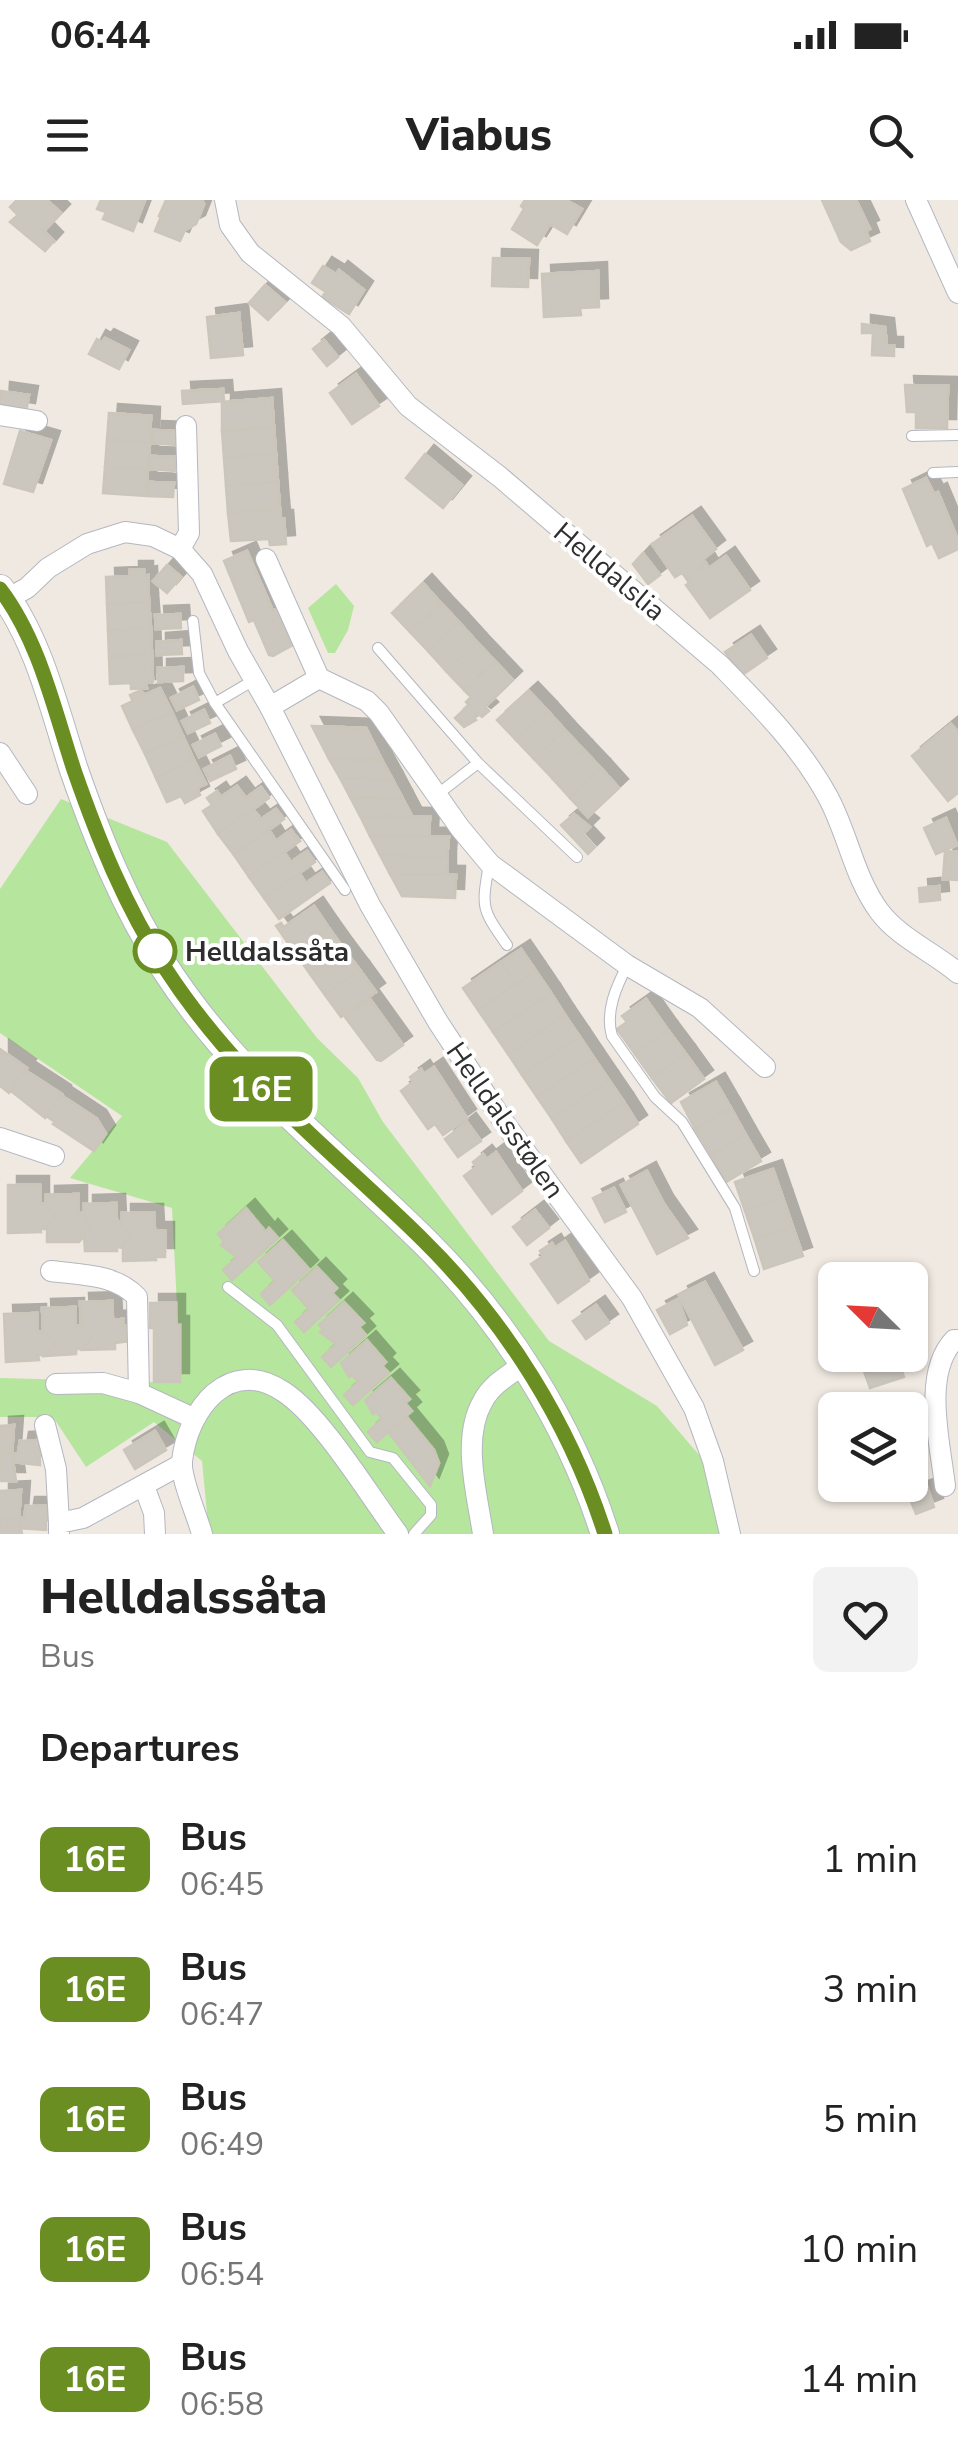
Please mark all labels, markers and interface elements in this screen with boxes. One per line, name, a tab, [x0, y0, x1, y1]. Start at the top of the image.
text: 06:44	[50, 10, 151, 61]
text: Viabus	[406, 105, 552, 166]
icon: menu	[40, 108, 95, 163]
icon: search	[863, 108, 918, 163]
street label: Helldalslia	[545, 514, 673, 630]
marker: Helldalssåta	[134, 930, 176, 972]
place label: Helldalssåta	[185, 933, 349, 971]
street label: Helldalsstølen	[437, 1035, 573, 1206]
line badge: 16E	[204, 1056, 318, 1122]
text: 16E	[230, 1066, 292, 1113]
north arrow	[818, 1262, 928, 1372]
map controls	[818, 1262, 928, 1502]
button: layers	[818, 1392, 928, 1502]
text: Helldalssåta	[40, 1564, 327, 1630]
button: heart	[813, 1567, 918, 1672]
text: Bus	[40, 1635, 95, 1678]
text: Departures	[40, 1723, 239, 1774]
text: Bus	[180, 1812, 247, 1863]
text: 1 min	[823, 1834, 918, 1885]
text: 16E	[64, 1836, 126, 1883]
text: 06:45	[180, 1863, 264, 1906]
text: Bus	[180, 1942, 247, 1993]
text: 3 min	[823, 1964, 918, 2015]
text: 16E	[64, 1966, 126, 2013]
text: 06:47	[180, 1993, 264, 2036]
text: Bus	[180, 2072, 247, 2123]
text: 5 min	[823, 2094, 918, 2145]
text: 16E	[64, 2096, 126, 2143]
text: 06:49	[180, 2123, 264, 2166]
text: Bus	[180, 2202, 247, 2253]
text: 10 min	[800, 2224, 918, 2275]
text: 16E	[64, 2226, 126, 2273]
text: 06:54	[180, 2253, 264, 2296]
text: Bus	[180, 2332, 247, 2383]
text: 14 min	[800, 2354, 918, 2405]
text: 16E	[64, 2356, 126, 2403]
text: 06:58	[180, 2383, 264, 2426]

